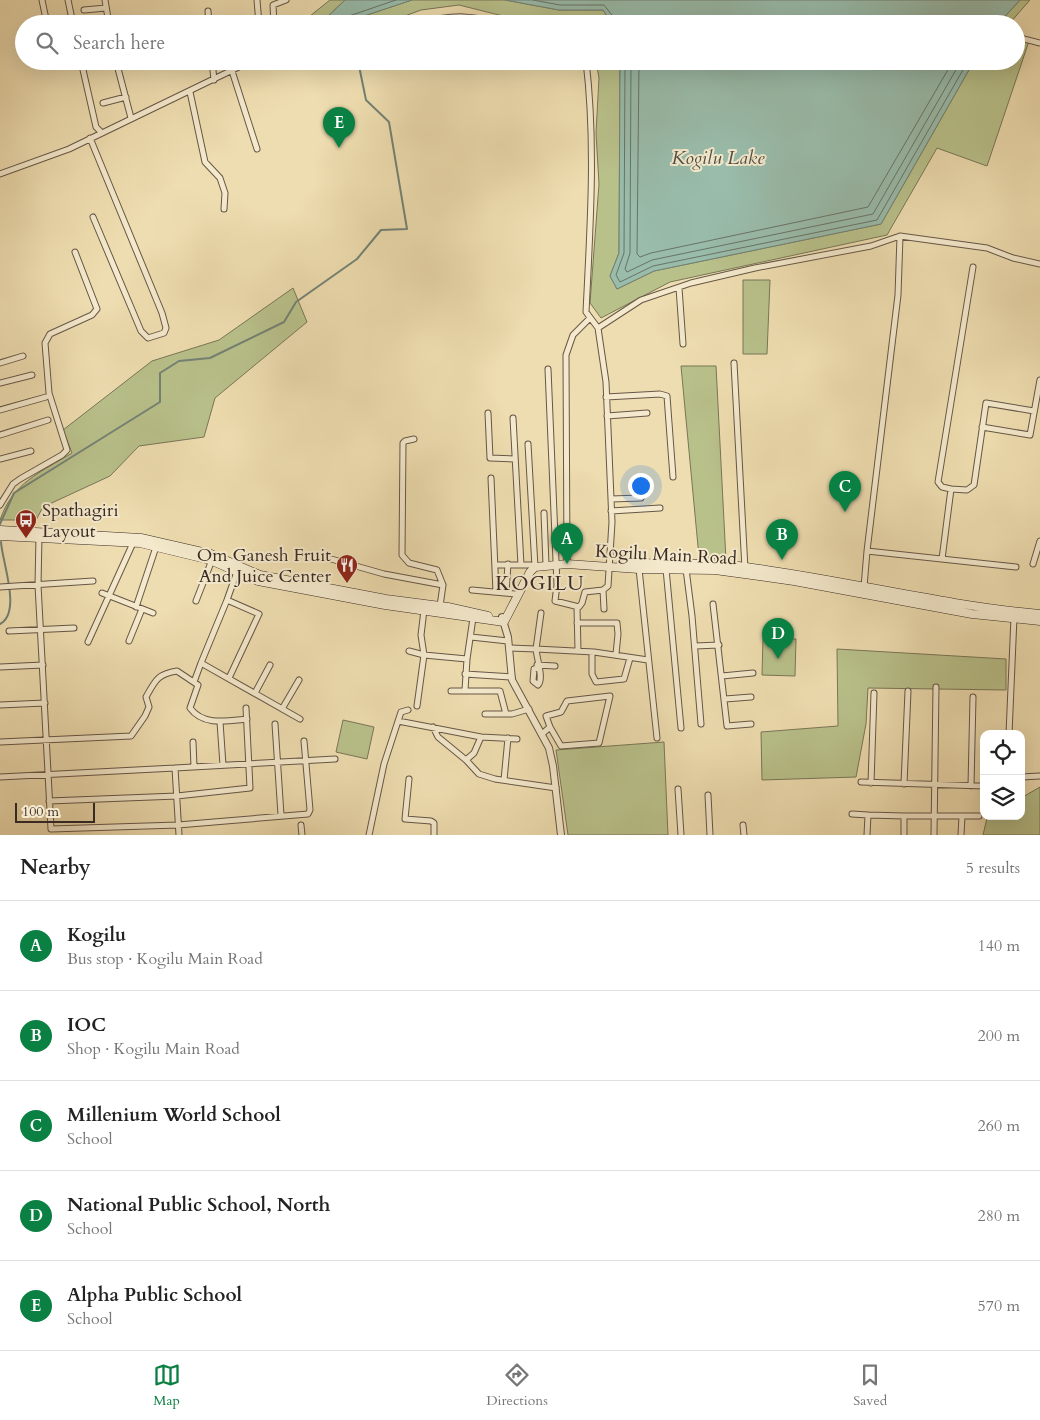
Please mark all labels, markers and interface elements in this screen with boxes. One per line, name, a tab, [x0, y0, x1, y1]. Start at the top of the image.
search box	[15, 15, 1025, 70]
icon: search	[33, 29, 61, 57]
text: Search here	[73, 30, 165, 56]
pin: E	[323, 107, 355, 148]
water label: Kogilu Lake	[672, 145, 765, 171]
pin: C	[829, 471, 861, 512]
your location	[628, 473, 654, 499]
place label: Spathagiri Layout	[42, 498, 119, 544]
bus stop icon: Spathagiri Layout	[14, 508, 38, 539]
pin: B	[766, 519, 798, 560]
pin: A	[551, 523, 583, 564]
street label: Kogilu Main Road	[594, 539, 738, 571]
place label: Om Ganesh Fruit And Juice Center	[197, 543, 331, 589]
restaurant icon: Om Ganesh Fruit And Juice Center	[335, 553, 359, 584]
district label: KOGILU	[495, 570, 585, 597]
pin: D	[762, 618, 794, 659]
map controls	[980, 730, 1025, 820]
button: locate	[980, 730, 1025, 775]
button: layers	[980, 775, 1025, 820]
scale bar	[15, 800, 95, 823]
text: 100 m	[22, 802, 59, 821]
text: Nearby	[20, 853, 91, 882]
text: 5 results	[966, 857, 1020, 879]
text: Kogilu	[67, 922, 126, 948]
text: A	[30, 935, 42, 957]
text: 140 m	[978, 935, 1020, 957]
text: Bus stop · Kogilu Main Road	[67, 948, 263, 970]
text: IOC	[67, 1012, 106, 1038]
text: B	[30, 1025, 42, 1047]
text: 200 m	[978, 1025, 1020, 1047]
text: Shop · Kogilu Main Road	[67, 1038, 240, 1060]
text: Millenium World School	[67, 1102, 281, 1128]
text: C	[30, 1115, 42, 1137]
text: 260 m	[978, 1115, 1020, 1137]
text: School	[67, 1128, 112, 1150]
text: National Public School, North	[67, 1192, 330, 1218]
text: D	[29, 1205, 43, 1227]
text: 280 m	[978, 1205, 1020, 1227]
text: School	[67, 1218, 112, 1240]
text: Alpha Public School	[67, 1282, 242, 1308]
text: E	[31, 1295, 41, 1317]
text: 570 m	[978, 1295, 1020, 1317]
text: School	[67, 1308, 112, 1330]
tab: Map	[153, 1361, 181, 1410]
tab: Directions	[486, 1361, 548, 1410]
tab: Saved	[853, 1361, 887, 1410]

